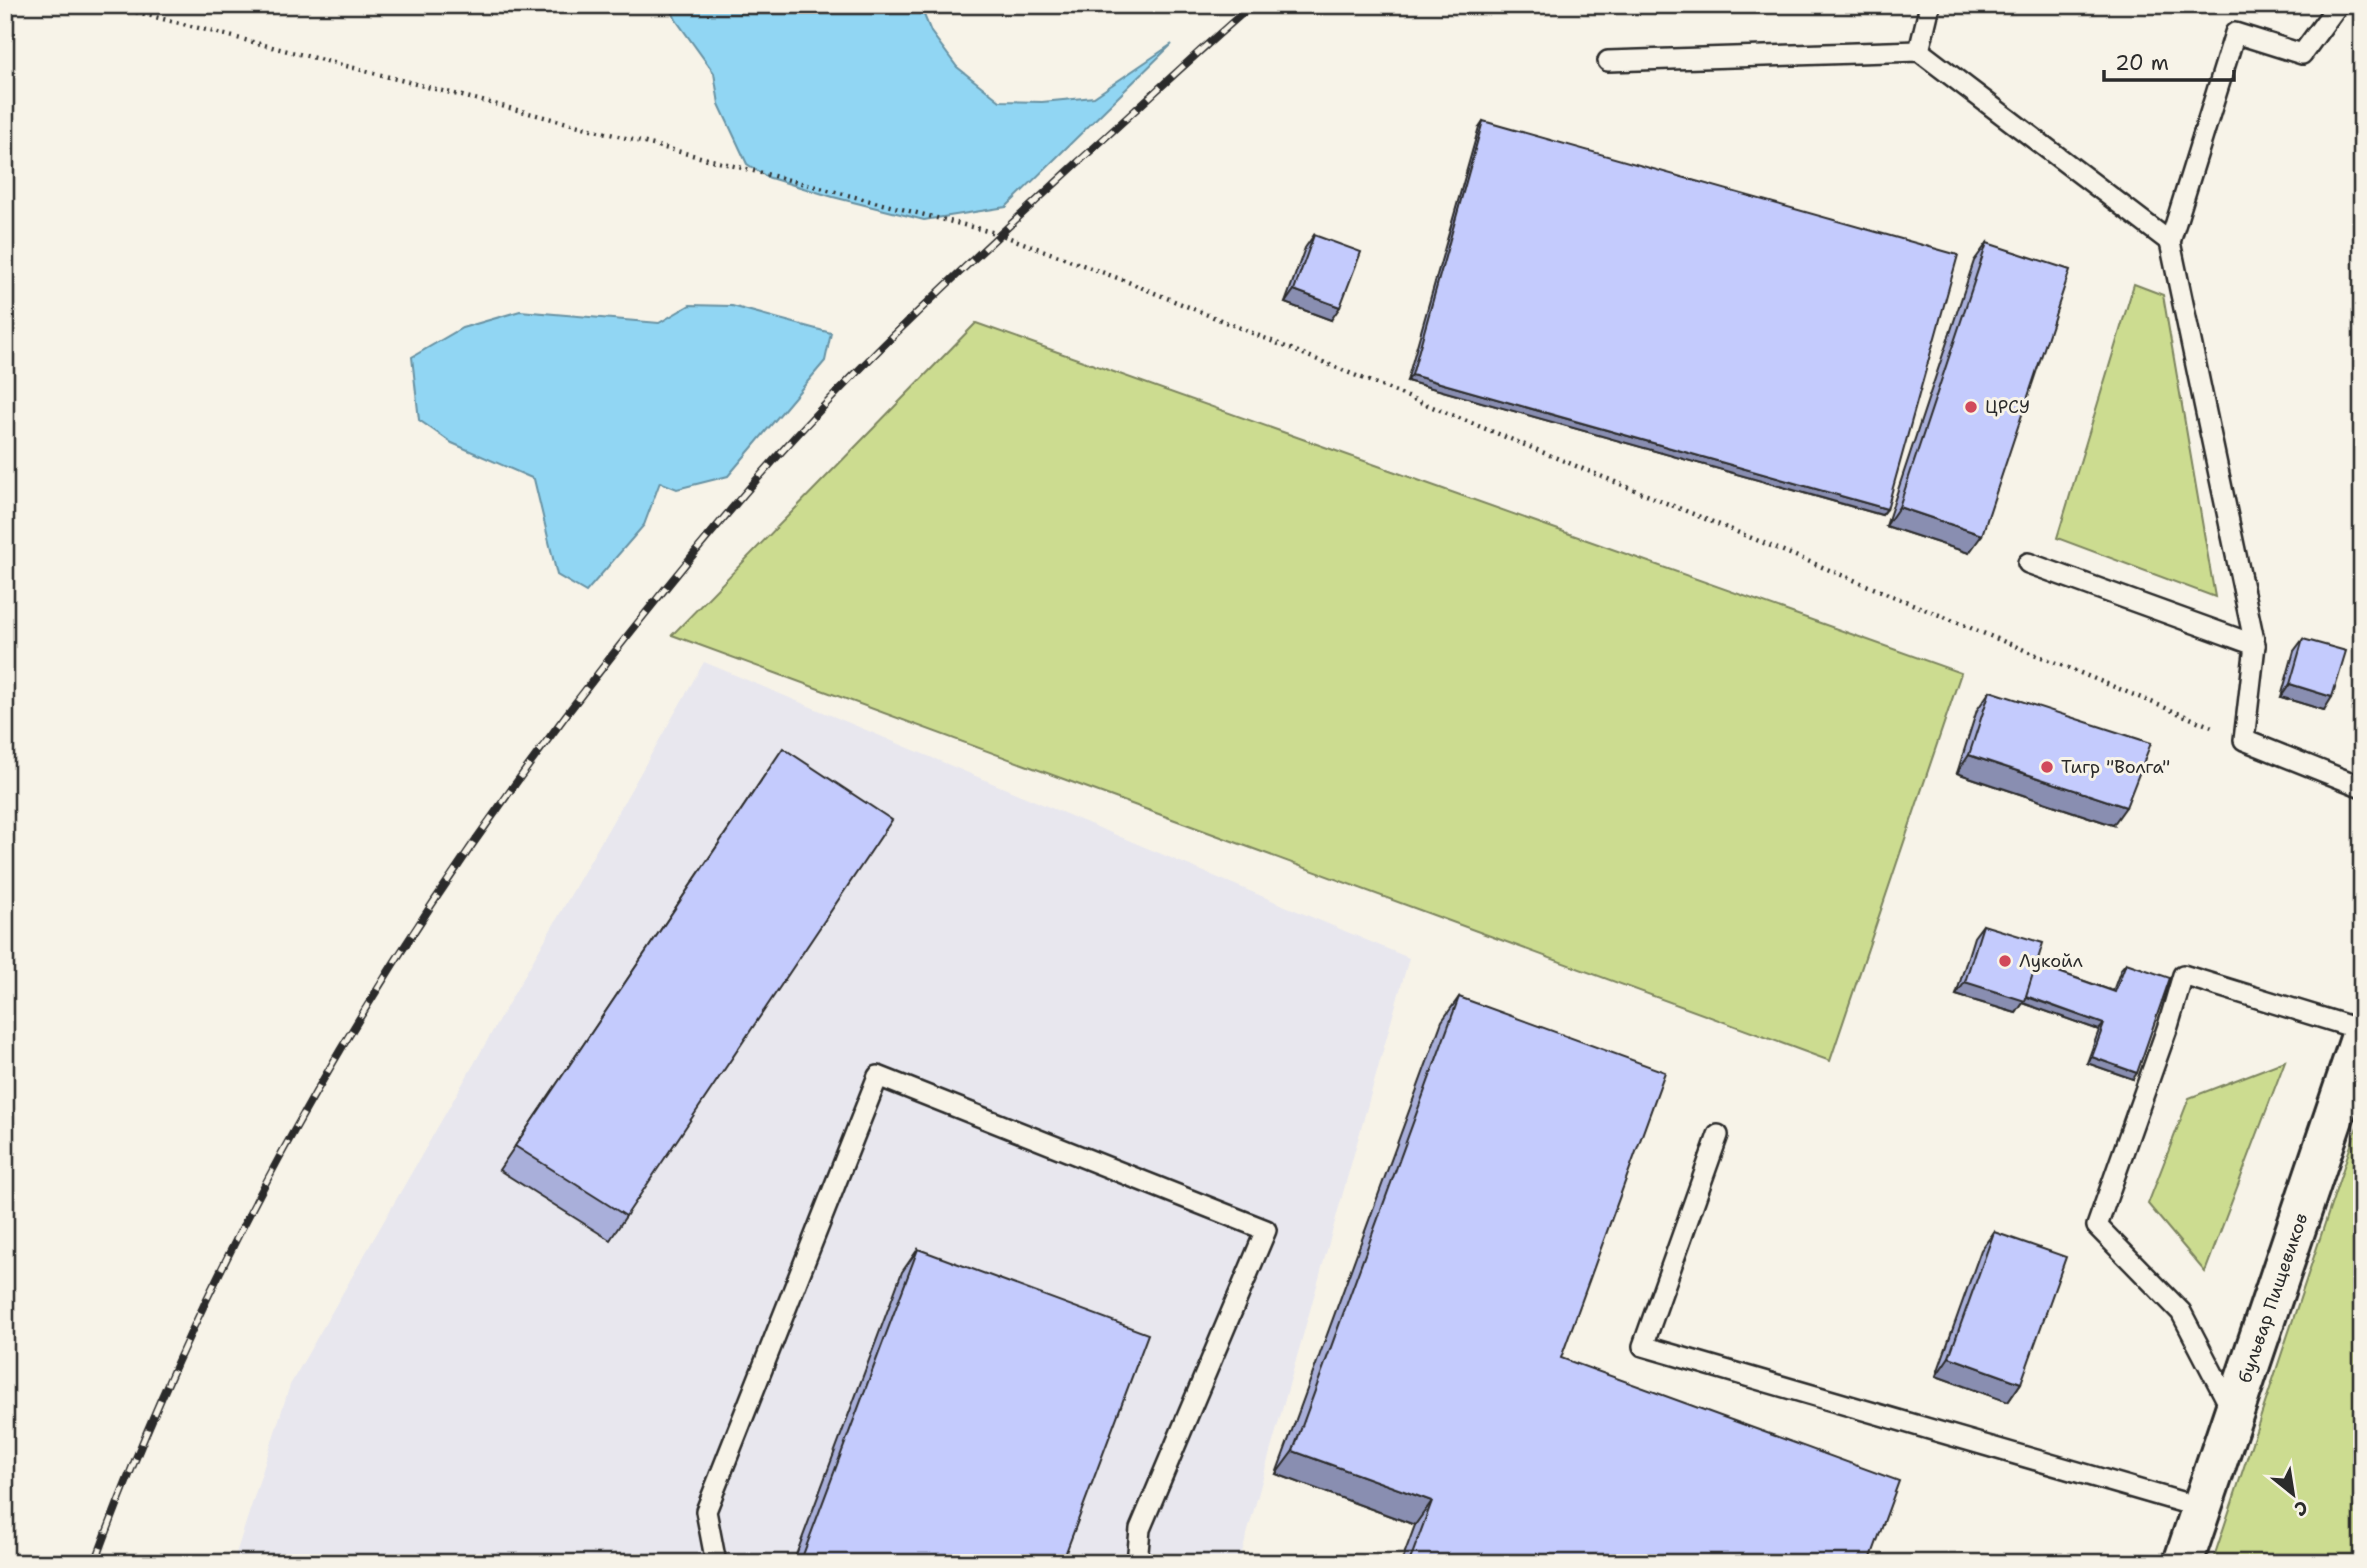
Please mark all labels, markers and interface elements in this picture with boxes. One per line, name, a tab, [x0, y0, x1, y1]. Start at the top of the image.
scale bar	[2104, 38, 2234, 82]
text: 20 m	[2115, 49, 2169, 77]
place label: ЦРСУ	[1985, 395, 2030, 419]
marker: ЦРСУ	[1963, 399, 1979, 415]
place label: Тигр "Волга"	[2061, 755, 2170, 779]
marker: Тигр "Волга"	[2039, 759, 2055, 775]
place label: Лукойл	[2019, 949, 2083, 973]
marker: Лукойл	[1997, 953, 2013, 969]
street label: бульвар Пищевиков	[2233, 1210, 2313, 1386]
north arrow	[2258, 1460, 2328, 1530]
text: С	[2290, 1495, 2313, 1522]

